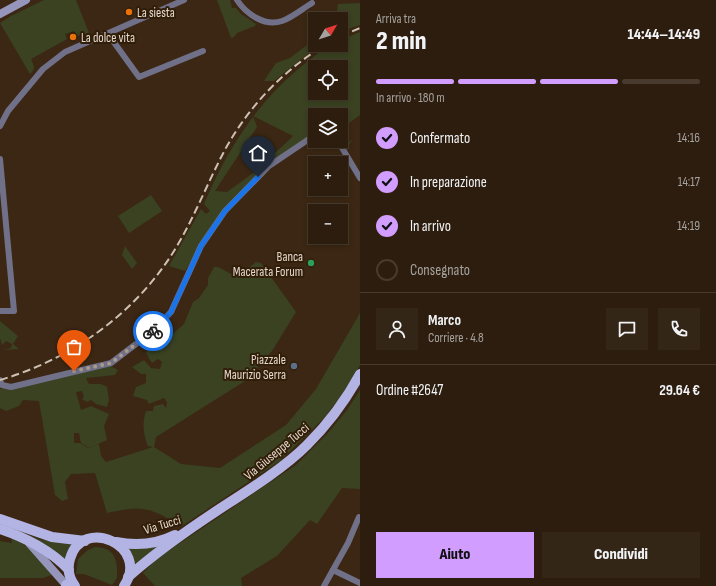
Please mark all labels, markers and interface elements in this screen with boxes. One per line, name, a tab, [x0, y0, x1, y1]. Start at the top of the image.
place label: La siesta	[137, 5, 175, 21]
marker: La siesta	[124, 7, 134, 17]
text: Arriva tra	[376, 11, 416, 27]
north arrow	[308, 12, 348, 52]
map controls	[308, 12, 348, 244]
text: 14:44–14:49	[627, 25, 700, 44]
text: 2 min	[376, 26, 426, 57]
place label: La dolce vita	[81, 30, 135, 46]
marker: La dolce vita	[68, 32, 78, 42]
button: locate	[308, 60, 348, 100]
text: In arrivo · 180 m	[376, 90, 445, 106]
button: layers	[308, 108, 348, 148]
icon: check	[376, 127, 398, 149]
text: Confermato	[410, 129, 470, 148]
text: 14:16	[677, 130, 700, 146]
pin	[241, 136, 275, 177]
icon: home	[247, 142, 269, 164]
button: +	[308, 156, 348, 196]
icon: check	[376, 171, 398, 193]
text: In preparazione	[410, 173, 487, 192]
text: 14:17	[678, 174, 700, 190]
button: −	[308, 204, 348, 244]
icon: check	[376, 215, 398, 237]
text: In arrivo	[410, 217, 451, 236]
text: 14:19	[677, 218, 700, 234]
place label: Banca Macerata Forum	[233, 249, 303, 280]
marker: Banca Macerata Forum	[306, 258, 316, 268]
text: Consegnato	[410, 261, 470, 280]
button: person	[376, 308, 418, 350]
button: chat	[606, 308, 648, 350]
button: phone	[658, 308, 700, 350]
courier	[133, 311, 173, 351]
text: Marco	[428, 311, 461, 330]
icon: bike	[142, 320, 164, 342]
pin	[57, 330, 91, 371]
text: Corriere · 4.8	[428, 330, 484, 346]
icon: bag	[63, 336, 85, 358]
place label: Piazzale Maurizio Serra	[224, 352, 286, 383]
marker: Piazzale Maurizio Serra	[289, 361, 299, 371]
text: Ordine #2647	[376, 381, 443, 400]
text: 29.64 €	[659, 381, 700, 400]
street label: Via Giuseppe Tucci	[241, 420, 313, 484]
street label: Via Tucci	[142, 512, 183, 538]
button: Aiuto	[376, 532, 534, 578]
button: Condividi	[542, 532, 700, 578]

